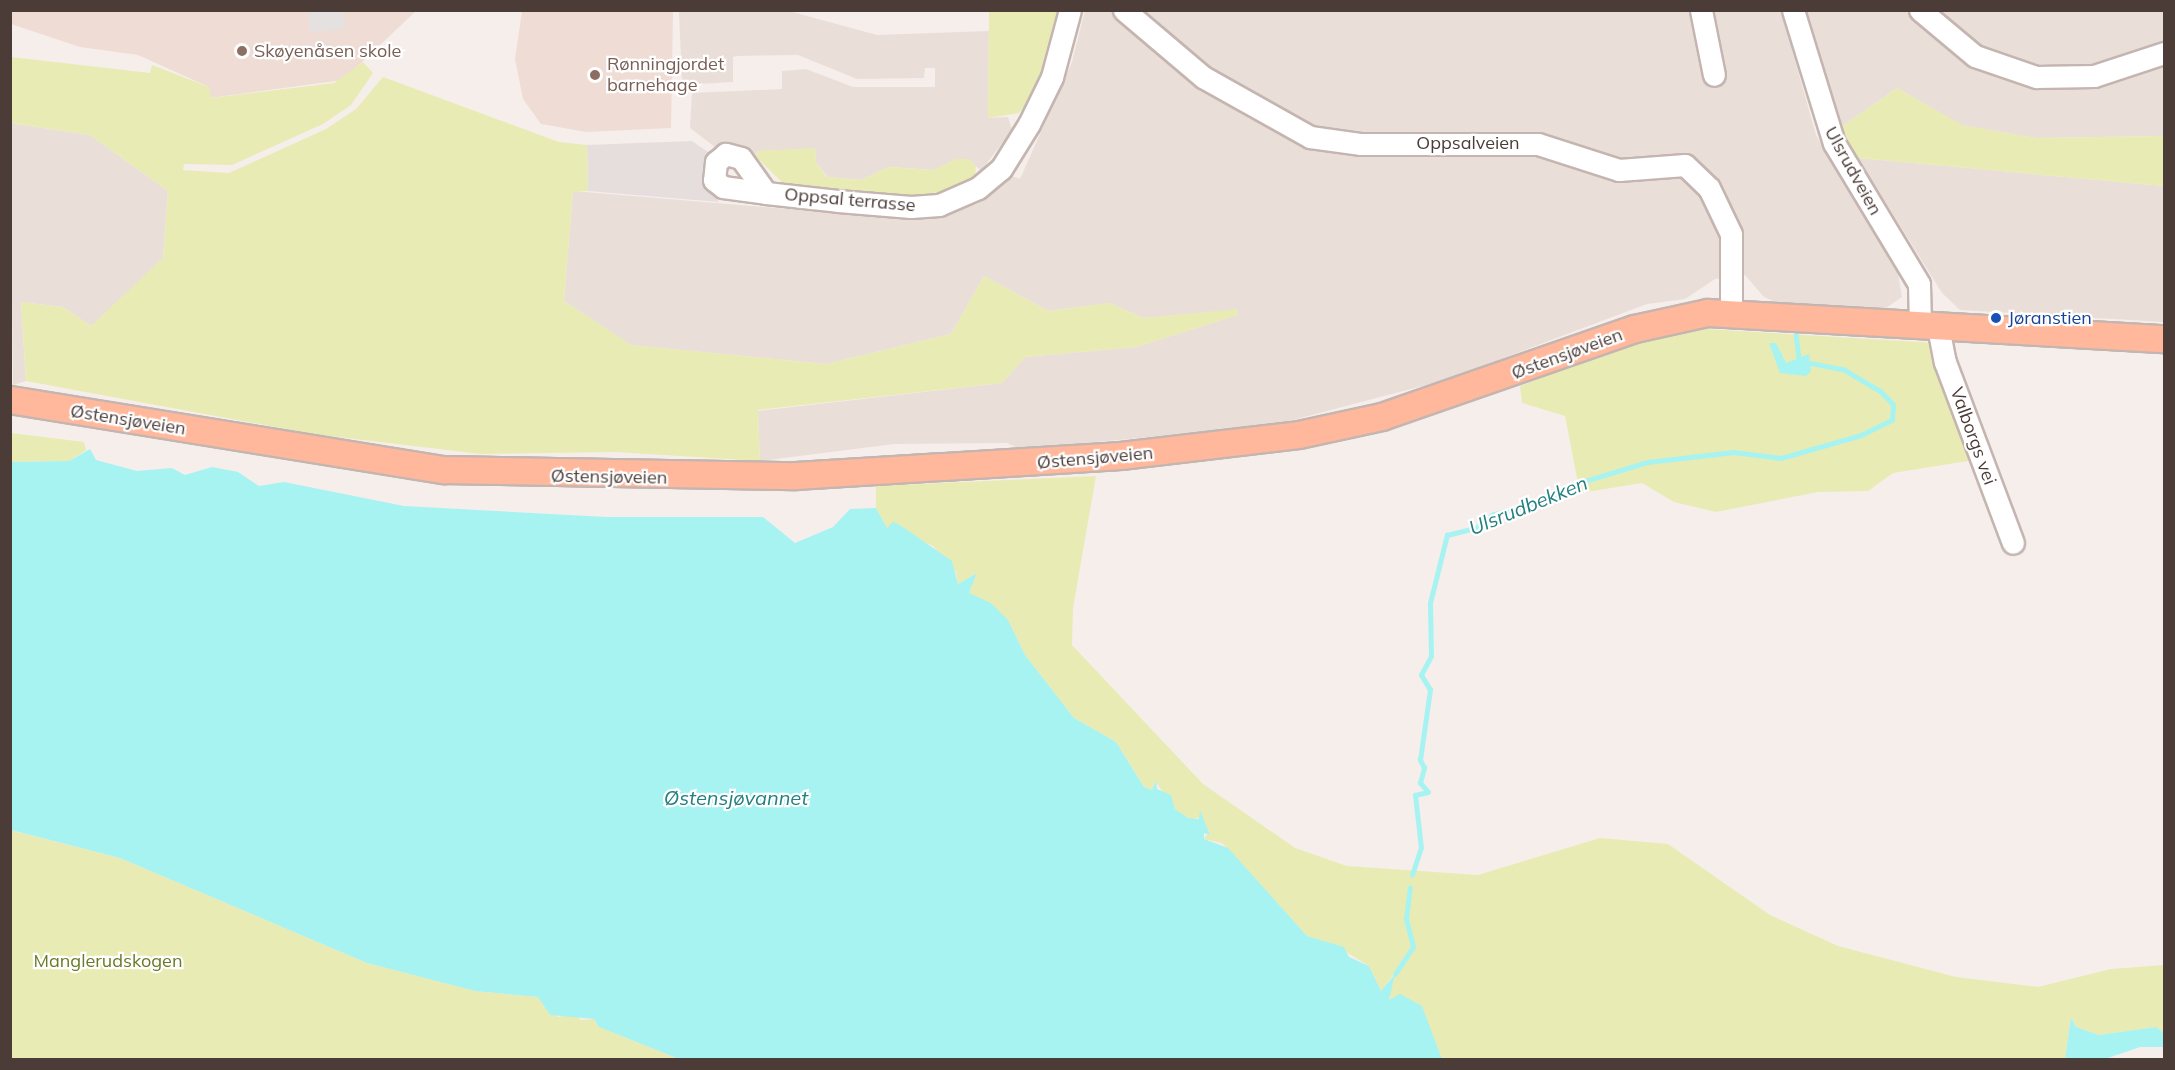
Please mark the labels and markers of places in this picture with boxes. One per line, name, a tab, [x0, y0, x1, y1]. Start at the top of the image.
place label: Skøyenåsen skole	[254, 40, 401, 62]
marker: Skøyenåsen skole	[235, 44, 249, 58]
place label: Rønningjordet barnehage	[607, 54, 724, 97]
marker: Rønningjordet barnehage	[588, 68, 602, 82]
place label: Jøranstien	[2008, 307, 2092, 329]
marker: Jøranstien	[1989, 311, 2003, 325]

